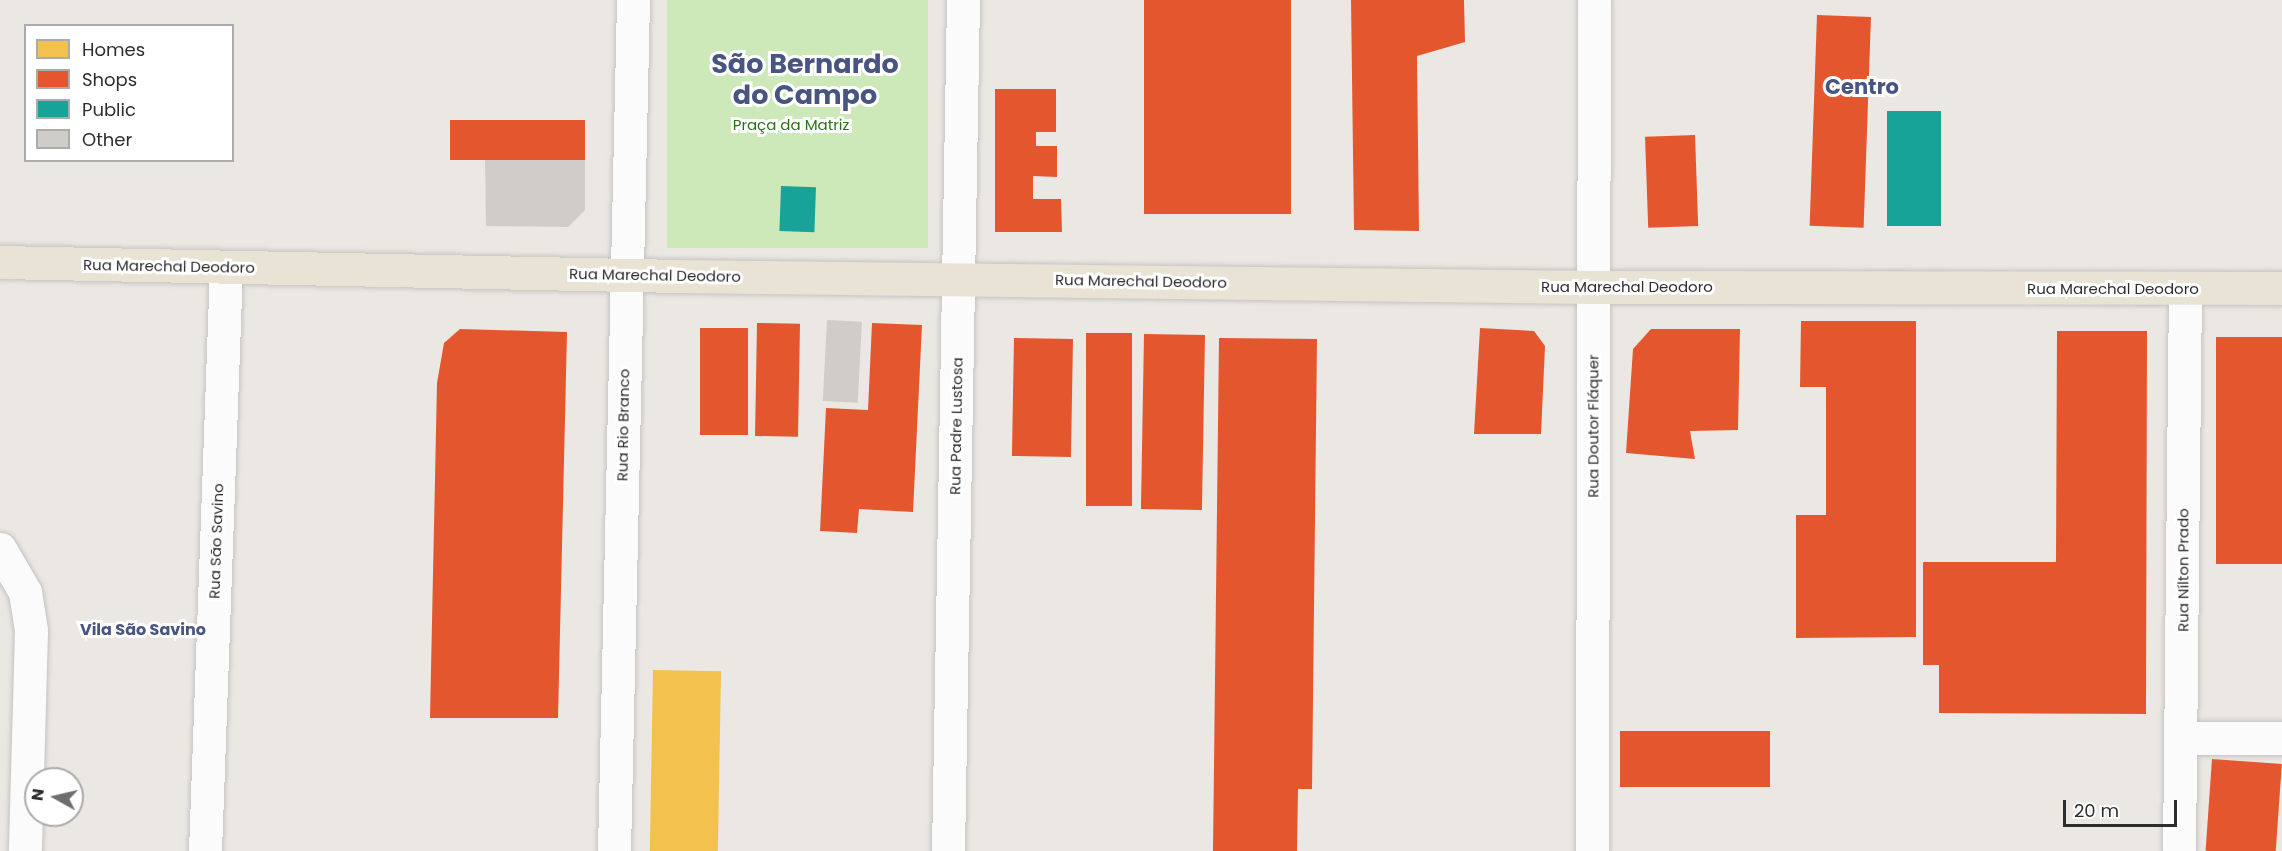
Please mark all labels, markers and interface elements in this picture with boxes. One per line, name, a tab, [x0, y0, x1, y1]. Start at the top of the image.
legend	[24, 24, 234, 162]
text: Homes	[82, 37, 145, 62]
district label: São Bernardo do Campo	[711, 47, 899, 110]
text: Shops	[82, 67, 137, 92]
district label: Centro	[1825, 74, 1899, 100]
text: Public	[82, 97, 136, 122]
park label: Praça da Matriz	[733, 116, 849, 134]
text: Other	[82, 127, 132, 152]
street label: Rua Marechal Deodoro	[83, 256, 255, 276]
street label: Rua Marechal Deodoro	[569, 265, 741, 285]
street label: Rua Marechal Deodoro	[1055, 271, 1227, 291]
street label: Rua Marechal Deodoro	[1541, 278, 1713, 296]
street label: Rua Marechal Deodoro	[2027, 280, 2199, 298]
street label: Rua Doutor Fláquer	[1584, 354, 1602, 498]
street label: Rua Padre Lustosa	[946, 357, 966, 495]
street label: Rua Rio Branco	[613, 369, 633, 481]
street label: Rua São Savino	[205, 483, 227, 599]
street label: Rua Nílton Prado	[2174, 508, 2192, 632]
district label: Vila São Savino	[80, 620, 206, 640]
north arrow	[24, 767, 84, 827]
text: N	[25, 787, 50, 802]
scale bar	[2066, 788, 2180, 826]
text: 20 m	[2074, 798, 2119, 823]

